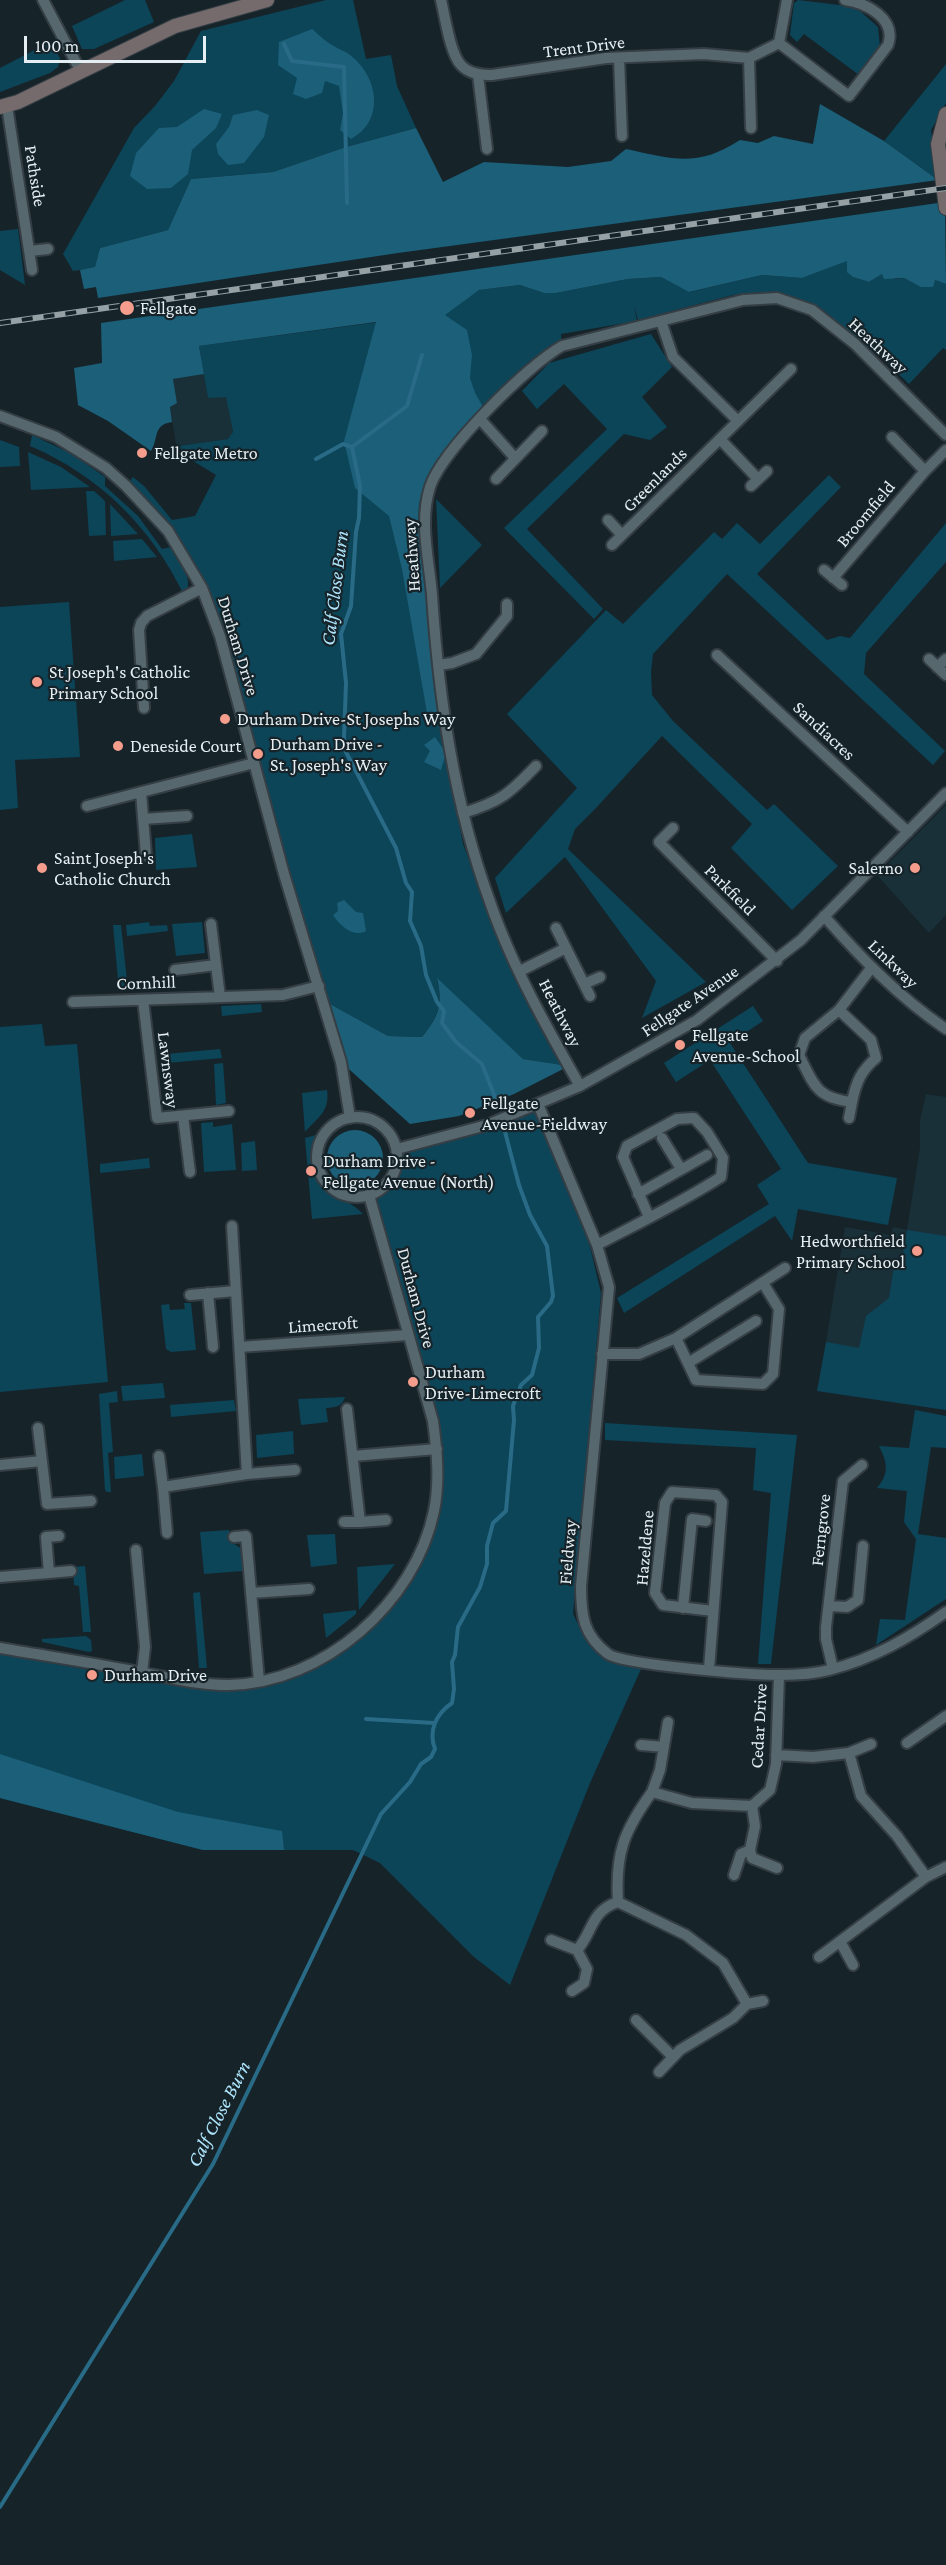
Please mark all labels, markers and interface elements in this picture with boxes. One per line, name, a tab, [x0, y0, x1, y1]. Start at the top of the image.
scale bar	[27, 24, 208, 62]
street label: Trent Drive	[542, 31, 626, 63]
text: 100 m	[35, 36, 79, 56]
street label: Pathside	[19, 144, 51, 208]
place label: Fellgate	[140, 297, 197, 319]
marker: Fellgate	[118, 299, 136, 317]
street label: Heathway	[844, 313, 912, 379]
place label: Fellgate Metro	[154, 442, 258, 464]
street label: Greenlands	[618, 443, 692, 517]
marker: Fellgate Metro	[135, 446, 149, 460]
street label: Broomfield	[832, 476, 900, 552]
street label: Heathway	[399, 518, 425, 592]
water label: Calf Close Burn	[316, 529, 354, 647]
street label: Durham Drive	[213, 594, 263, 698]
place label: St Joseph's Catholic Primary School	[49, 661, 190, 704]
marker: St Joseph's Catholic Primary School	[30, 675, 44, 689]
street label: Sandiacres	[788, 697, 860, 765]
place label: Durham Drive-St Josephs Way	[237, 708, 455, 730]
marker: Durham Drive-St Josephs Way	[218, 712, 232, 726]
place label: Durham Drive - St. Joseph's Way	[270, 733, 387, 776]
place label: Deneside Court	[130, 735, 241, 757]
marker: Deneside Court	[111, 739, 125, 753]
marker: Durham Drive - St. Joseph's Way	[251, 747, 265, 761]
place label: Saint Joseph's Catholic Church	[54, 847, 171, 890]
place label: Salerno	[849, 857, 903, 879]
street label: Parkfield	[700, 860, 760, 920]
marker: Saint Joseph's Catholic Church	[35, 861, 49, 875]
marker: Salerno	[908, 861, 922, 875]
street label: Linkway	[863, 935, 923, 993]
street label: Fellgate Avenue	[637, 960, 743, 1042]
street label: Cornhill	[116, 971, 176, 995]
street label: Heathway	[534, 975, 586, 1051]
place label: Fellgate Avenue-School	[692, 1024, 800, 1066]
street label: Lawnsway	[153, 1031, 183, 1109]
marker: Fellgate Avenue-School	[673, 1038, 687, 1052]
place label: Fellgate Avenue-Fieldway	[482, 1092, 607, 1134]
marker: Fellgate Avenue-Fieldway	[463, 1106, 477, 1120]
place label: Durham Drive - Fellgate Avenue (North)	[323, 1150, 495, 1192]
marker: Durham Drive - Fellgate Avenue (North)	[304, 1164, 318, 1178]
place label: Hedworthfield Primary School	[796, 1230, 905, 1272]
marker: Hedworthfield Primary School	[910, 1244, 924, 1258]
street label: Durham Drive	[392, 1246, 440, 1350]
street label: Limecroft	[287, 1312, 359, 1338]
place label: Durham Drive-Limecroft	[425, 1361, 541, 1404]
marker: Durham Drive-Limecroft	[406, 1375, 420, 1389]
street label: Ferngrove	[806, 1493, 836, 1567]
street label: Hazeldene	[631, 1510, 659, 1586]
street label: Fieldway	[554, 1519, 582, 1585]
place label: Durham Drive	[104, 1664, 207, 1686]
marker: Durham Drive	[85, 1668, 99, 1682]
street label: Cedar Drive	[746, 1683, 772, 1769]
water label: Calf Close Burn	[182, 2057, 256, 2171]

